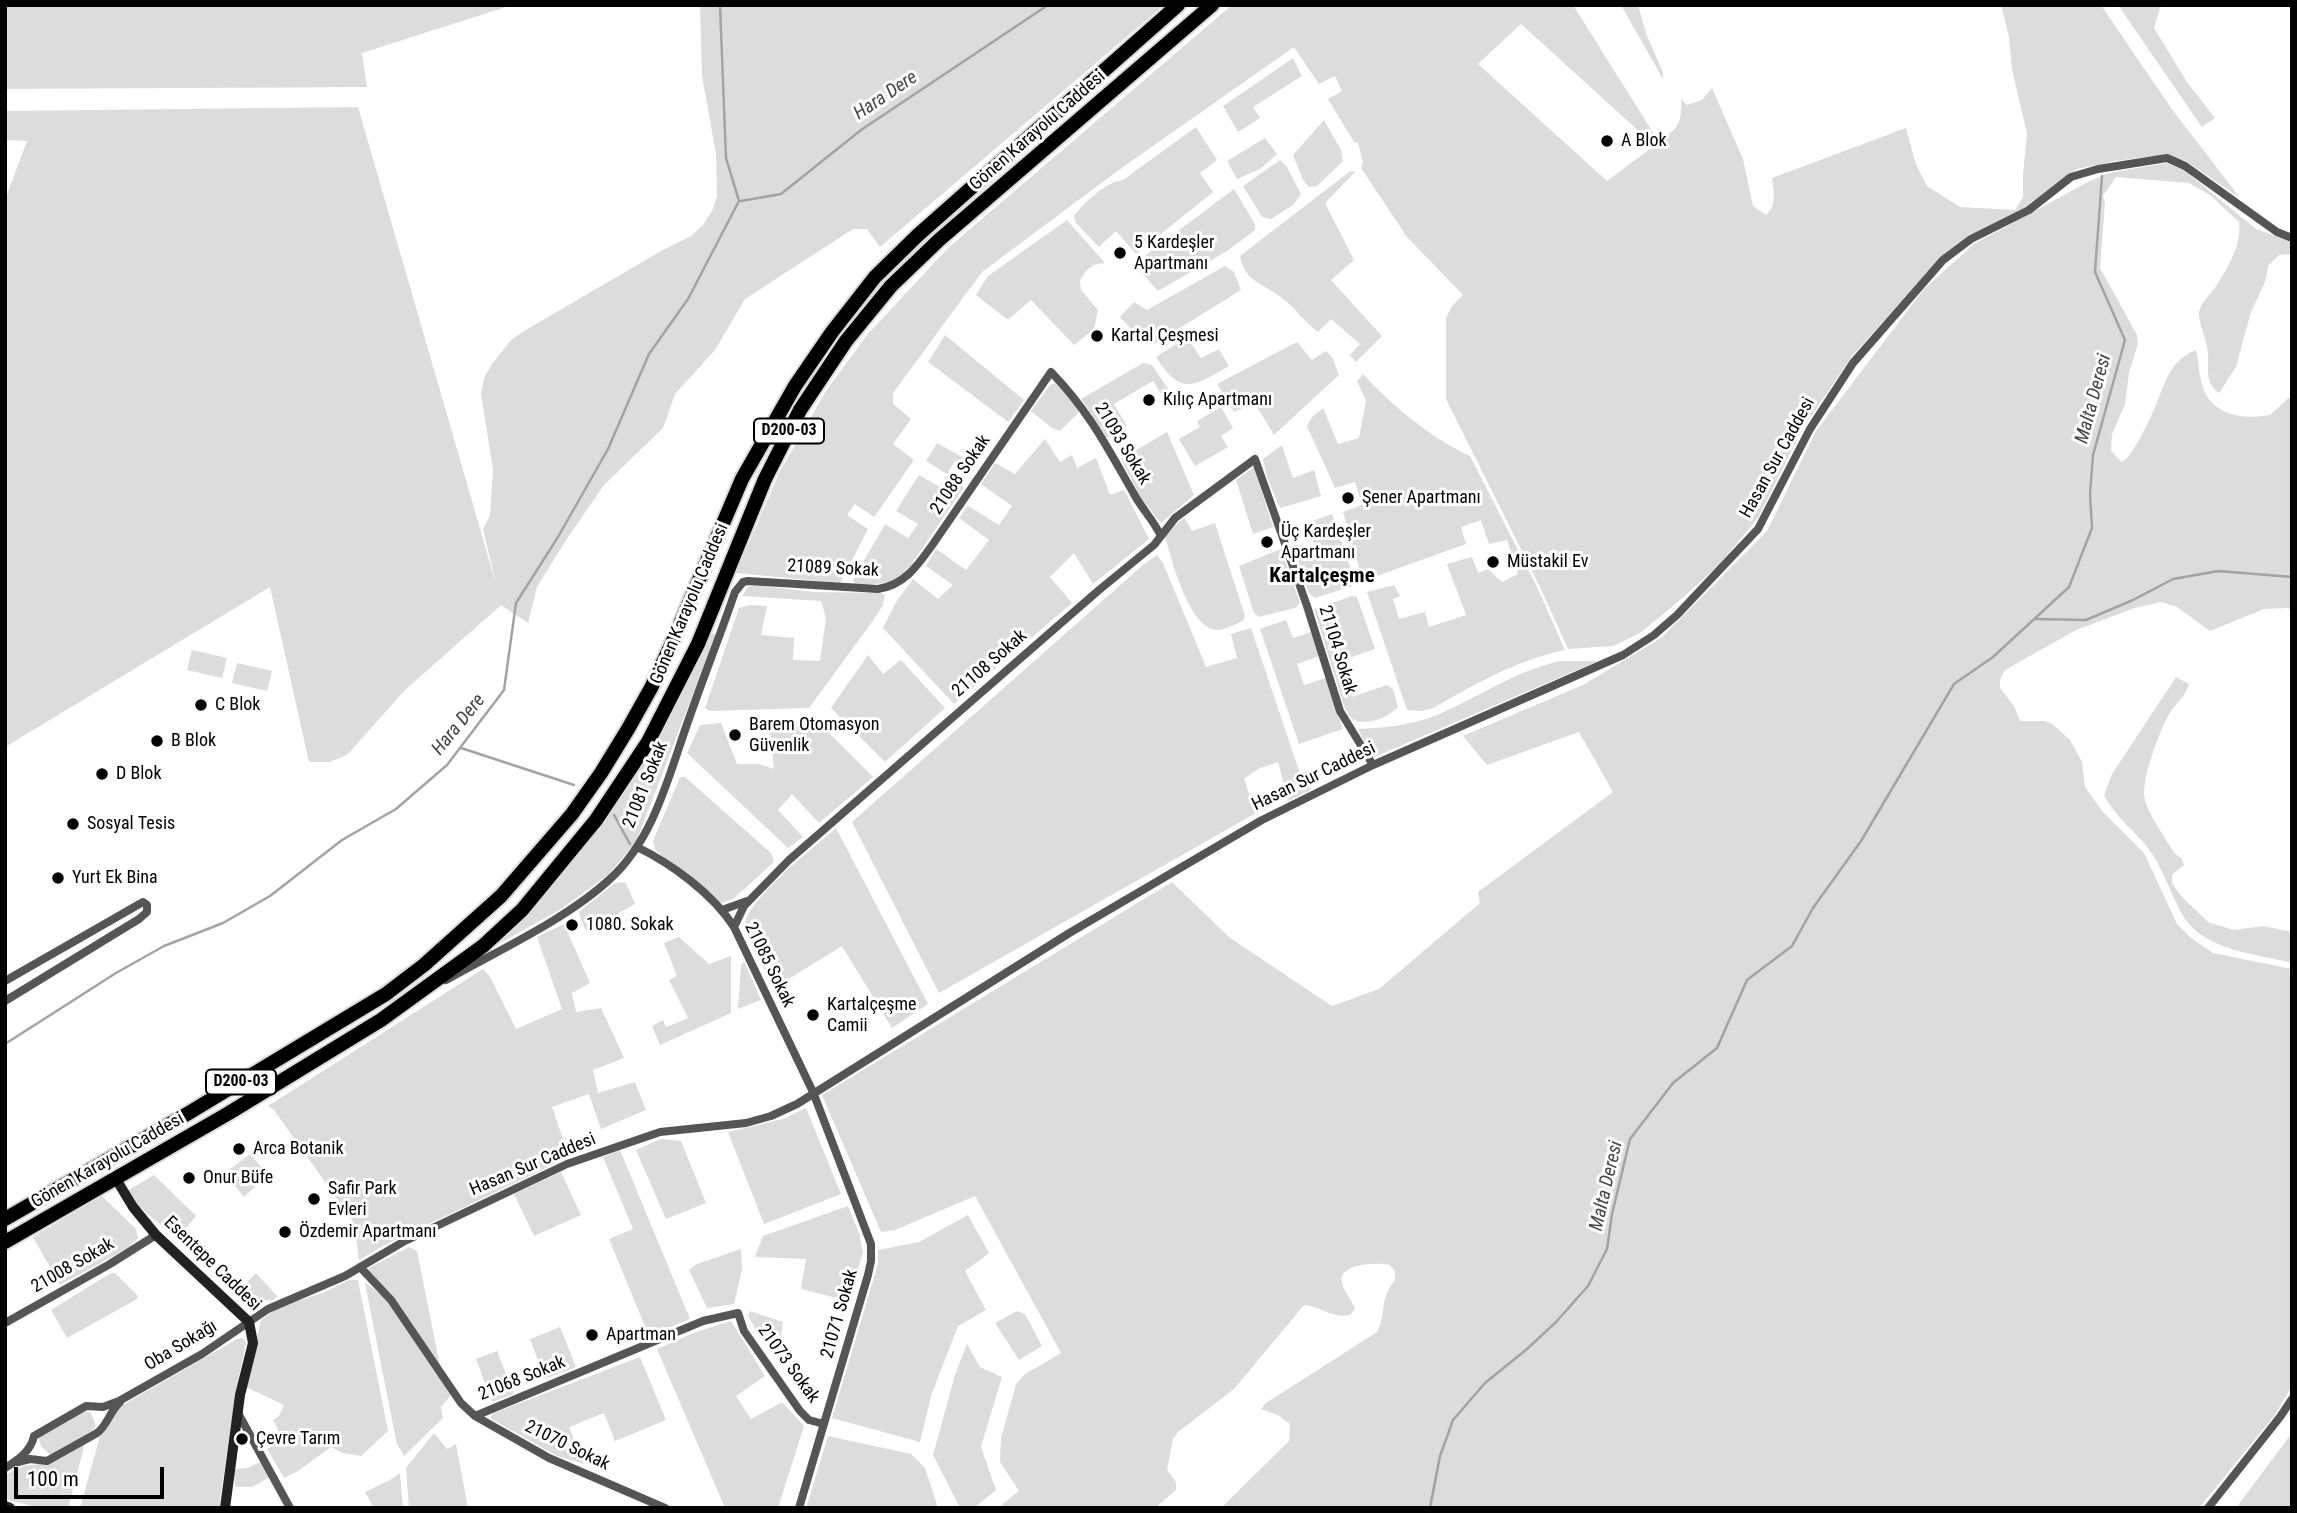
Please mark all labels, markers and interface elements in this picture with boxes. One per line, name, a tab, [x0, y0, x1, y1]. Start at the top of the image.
water label: Hara Dere	[850, 66, 922, 126]
street label: Gönen Karayolu Caddesi	[966, 66, 1110, 196]
place label: A Blok	[1621, 130, 1667, 152]
marker: A Blok	[1599, 133, 1615, 149]
place label: 5 Kardeşler Apartmanı	[1134, 232, 1214, 274]
marker: 5 Kardeşler Apartmanı	[1112, 245, 1128, 261]
place label: Kartal Çeşmesi	[1111, 325, 1219, 347]
marker: Kartal Çeşmesi	[1089, 328, 1105, 344]
water label: Malta Deresi	[2071, 352, 2117, 446]
place label: Kılıç Apartmanı	[1163, 389, 1272, 411]
marker: Kılıç Apartmanı	[1141, 392, 1157, 408]
street label: Hasan Sur Caddesi	[1736, 394, 1820, 522]
street label: 21093 Sokak	[1089, 399, 1155, 489]
road number: D200-03	[754, 418, 824, 444]
street label: 21088 Sokak	[926, 431, 996, 519]
place label: Şener Apartmanı	[1362, 487, 1481, 509]
marker: Şener Apartmanı	[1340, 490, 1356, 506]
street label: Gönen Karayolu Caddesi	[646, 520, 734, 688]
place label: Üç Kardeşler Apartmanı	[1281, 521, 1371, 564]
marker: Üç Kardeşler Apartmanı	[1259, 534, 1275, 550]
place label: Müstakil Ev	[1507, 551, 1588, 573]
marker: Müstakil Ev	[1485, 554, 1501, 570]
street label: 21089 Sokak	[787, 556, 879, 582]
district label: Kartalçeşme	[1269, 564, 1375, 590]
street label: 21104 Sokak	[1313, 603, 1361, 697]
street label: 21108 Sokak	[948, 626, 1032, 702]
water label: Hara Dere	[428, 690, 490, 760]
place label: C Blok	[215, 694, 260, 716]
marker: C Blok	[193, 697, 209, 713]
place label: Barem Otomasyon Güvenlik	[749, 714, 879, 756]
marker: Barem Otomasyon Güvenlik	[727, 727, 743, 743]
place label: B Blok	[171, 730, 216, 752]
marker: B Blok	[149, 733, 165, 749]
street label: 21081 Sokak	[619, 738, 673, 832]
street label: Hasan Sur Caddesi	[1249, 738, 1379, 816]
place label: D Blok	[116, 763, 162, 785]
marker: D Blok	[94, 766, 110, 782]
place label: Sosyal Tesis	[87, 813, 175, 835]
marker: Sosyal Tesis	[65, 816, 81, 832]
place label: Yurt Ek Bina	[72, 867, 158, 889]
marker: Yurt Ek Bina	[50, 870, 66, 886]
place label: 1080. Sokak	[586, 914, 674, 936]
marker: 1080. Sokak	[564, 917, 580, 933]
street label: 21085 Sokak	[739, 919, 799, 1011]
place label: Kartalçeşme Camii	[827, 994, 916, 1036]
marker: Kartalçeşme Camii	[805, 1007, 821, 1023]
road number: D200-03	[206, 1070, 276, 1094]
street label: Gönen Karayolu Caddesi	[28, 1109, 188, 1213]
street label: Hasan Sur Caddesi	[467, 1129, 599, 1201]
place label: Arca Botanik	[253, 1138, 344, 1160]
water label: Malta Deresi	[1586, 1139, 1628, 1233]
marker: Arca Botanik	[231, 1141, 247, 1157]
place label: Onur Büfe	[203, 1167, 273, 1189]
marker: Onur Büfe	[181, 1170, 197, 1186]
place label: Safir Park Evleri	[328, 1178, 396, 1220]
marker: Safir Park Evleri	[306, 1191, 322, 1207]
street label: Esentepe Caddesi	[159, 1212, 265, 1316]
place label: Özdemir Apartmanı	[299, 1221, 437, 1243]
marker: Özdemir Apartmanı	[277, 1224, 293, 1240]
street label: 21008 Sokak	[28, 1234, 118, 1298]
street label: 21071 Sokak	[817, 1267, 863, 1361]
street label: Oba Sokağı	[141, 1316, 221, 1376]
street label: 21073 Sokak	[752, 1321, 824, 1407]
place label: Apartman	[606, 1324, 676, 1346]
marker: Apartman	[584, 1327, 600, 1343]
street label: 21068 Sokak	[475, 1352, 569, 1406]
street label: 21070 Sokak	[521, 1416, 613, 1476]
place label: Çevre Tarım	[256, 1428, 340, 1450]
marker: Çevre Tarım	[234, 1431, 250, 1447]
scale bar	[18, 1454, 168, 1498]
text: 100 m	[27, 1467, 79, 1491]

